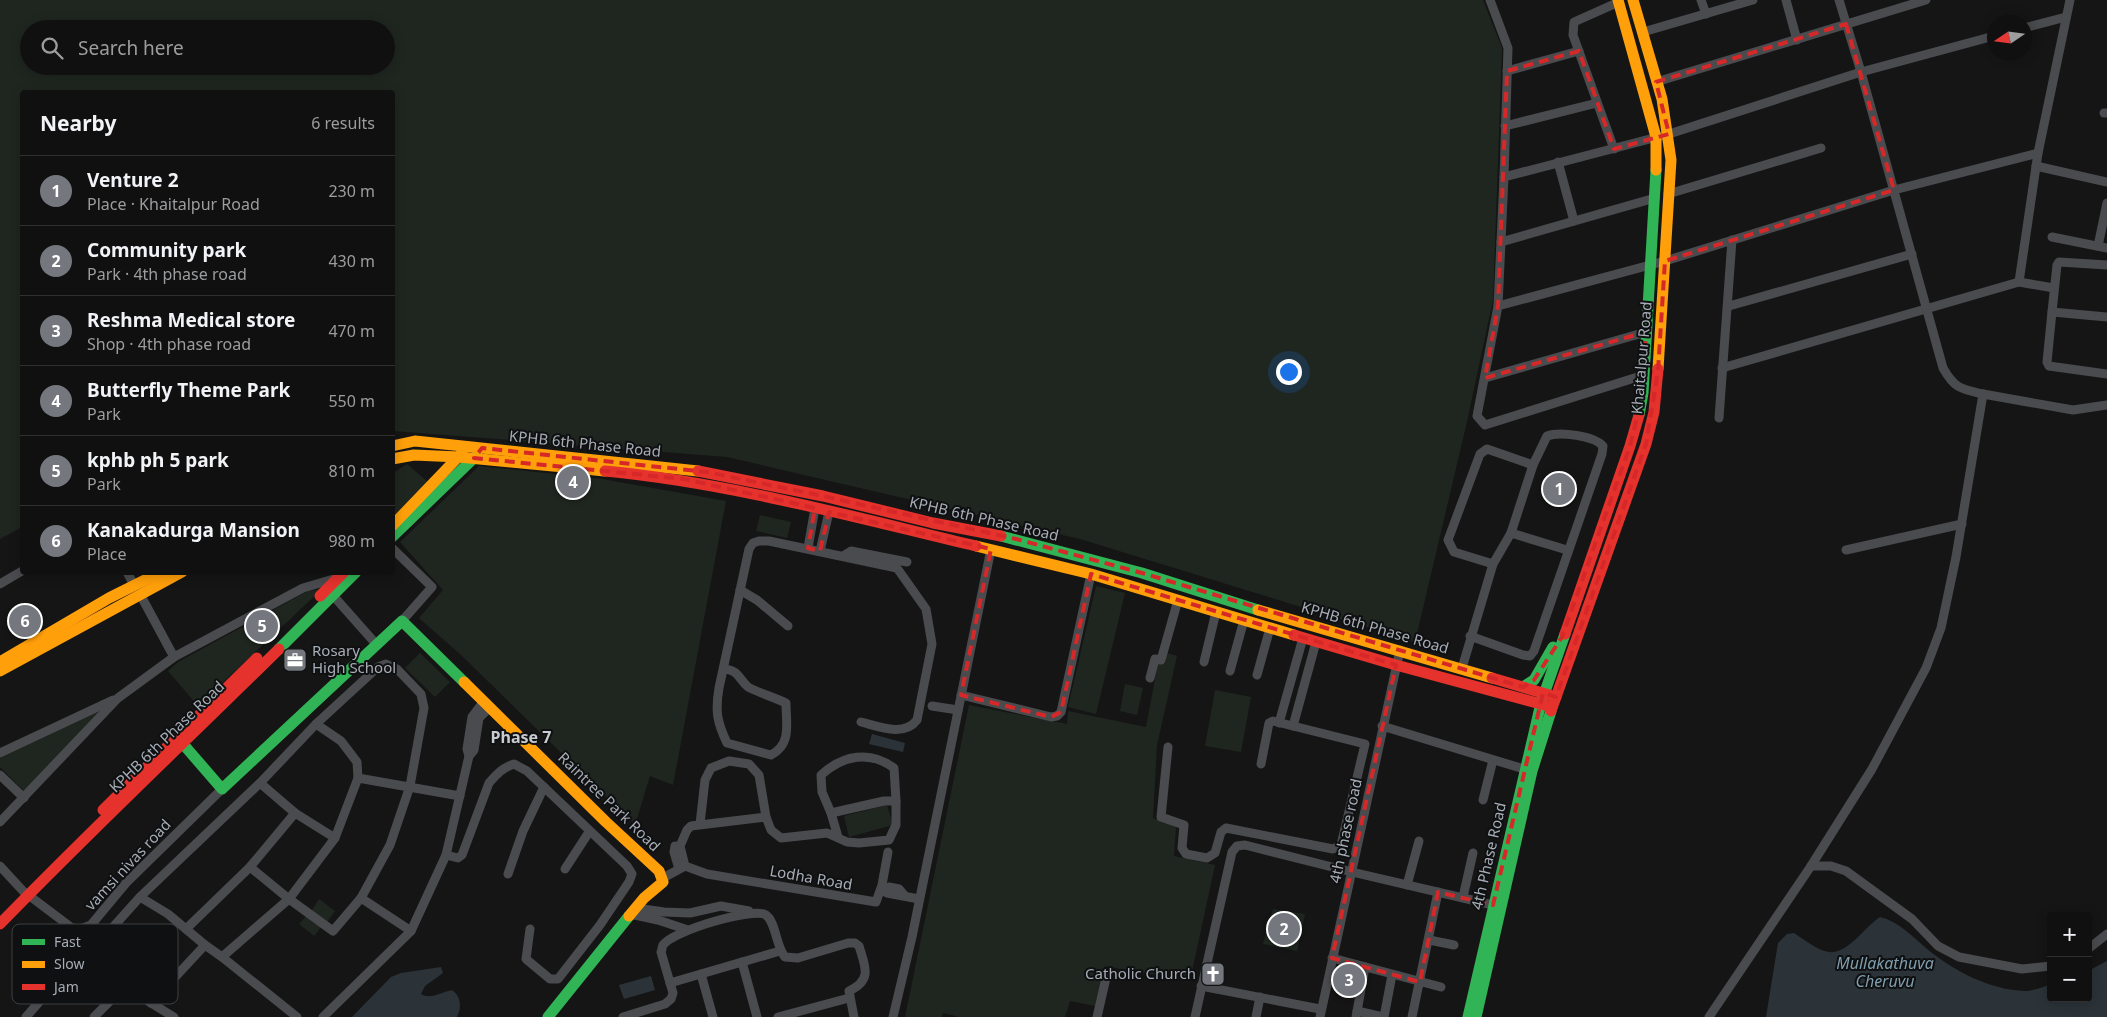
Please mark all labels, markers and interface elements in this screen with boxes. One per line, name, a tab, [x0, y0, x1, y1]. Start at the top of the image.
north arrow	[1987, 15, 2032, 60]
search box	[20, 20, 395, 75]
icon: search	[38, 34, 66, 62]
text: Search here	[78, 35, 184, 61]
text: Nearby	[40, 109, 116, 137]
text: 6 results	[311, 112, 375, 134]
text: Venture 2	[87, 167, 179, 193]
text: 1	[51, 180, 61, 202]
text: 230 m	[328, 180, 375, 202]
text: Place · Khaitalpur Road	[87, 193, 260, 215]
text: Community park	[87, 237, 246, 263]
text: 2	[51, 250, 61, 272]
text: 430 m	[328, 250, 375, 272]
text: Park · 4th phase road	[87, 263, 247, 285]
street label: Khaitalpur Road	[1626, 301, 1656, 415]
text: Reshma Medical store	[87, 307, 295, 333]
text: 3	[51, 320, 61, 342]
text: 470 m	[328, 320, 375, 342]
text: Shop · 4th phase road	[87, 333, 251, 355]
your location	[1276, 359, 1302, 385]
text: Butterfly Theme Park	[87, 377, 290, 403]
text: 4	[51, 390, 61, 412]
text: 550 m	[328, 390, 375, 412]
text: Park	[87, 403, 121, 425]
street label: KPHB 6th Phase Road	[508, 425, 662, 461]
text: kphb ph 5 park	[87, 447, 229, 473]
text: 5	[51, 460, 61, 482]
text: 810 m	[328, 460, 375, 482]
pin: 4	[557, 463, 589, 501]
pin: 1	[1543, 470, 1575, 508]
text: Park	[87, 473, 121, 495]
street label: KPHB 6th Phase Road	[908, 491, 1061, 545]
text: Kanakadurga Mansion	[87, 517, 300, 543]
text: 6	[51, 530, 61, 552]
text: 980 m	[328, 530, 375, 552]
text: Place	[87, 543, 127, 565]
street label: KPHB 6th Phase Road	[1299, 596, 1451, 658]
pin: 6	[9, 602, 41, 640]
pin: 5	[246, 607, 278, 645]
place label: Rosary High School	[312, 640, 396, 677]
office icon: Rosary High School	[282, 647, 308, 673]
street label: KPHB 6th Phase Road	[104, 676, 228, 796]
district label: Phase 7	[491, 726, 551, 748]
street label: Raintree Park Road	[554, 747, 665, 855]
street label: 4th phase road	[1324, 777, 1366, 885]
street label: 4th Phase Road	[1466, 800, 1510, 911]
street label: vamsi nivas road	[80, 814, 175, 914]
street label: Lodha Road	[768, 860, 854, 894]
pin: 2	[1268, 910, 1300, 948]
map controls	[2047, 912, 2092, 1002]
button: +	[2047, 912, 2092, 957]
legend	[12, 924, 178, 1004]
text: Fast	[54, 932, 81, 951]
water label: Mullakathuva Cheruvu	[1836, 952, 1934, 992]
text: Slow	[54, 954, 85, 973]
button: −	[2047, 957, 2092, 1002]
church icon: Catholic Church	[1200, 961, 1226, 987]
pin: 3	[1333, 961, 1365, 999]
place label: Catholic Church	[1085, 963, 1196, 983]
text: Jam	[52, 977, 79, 996]

